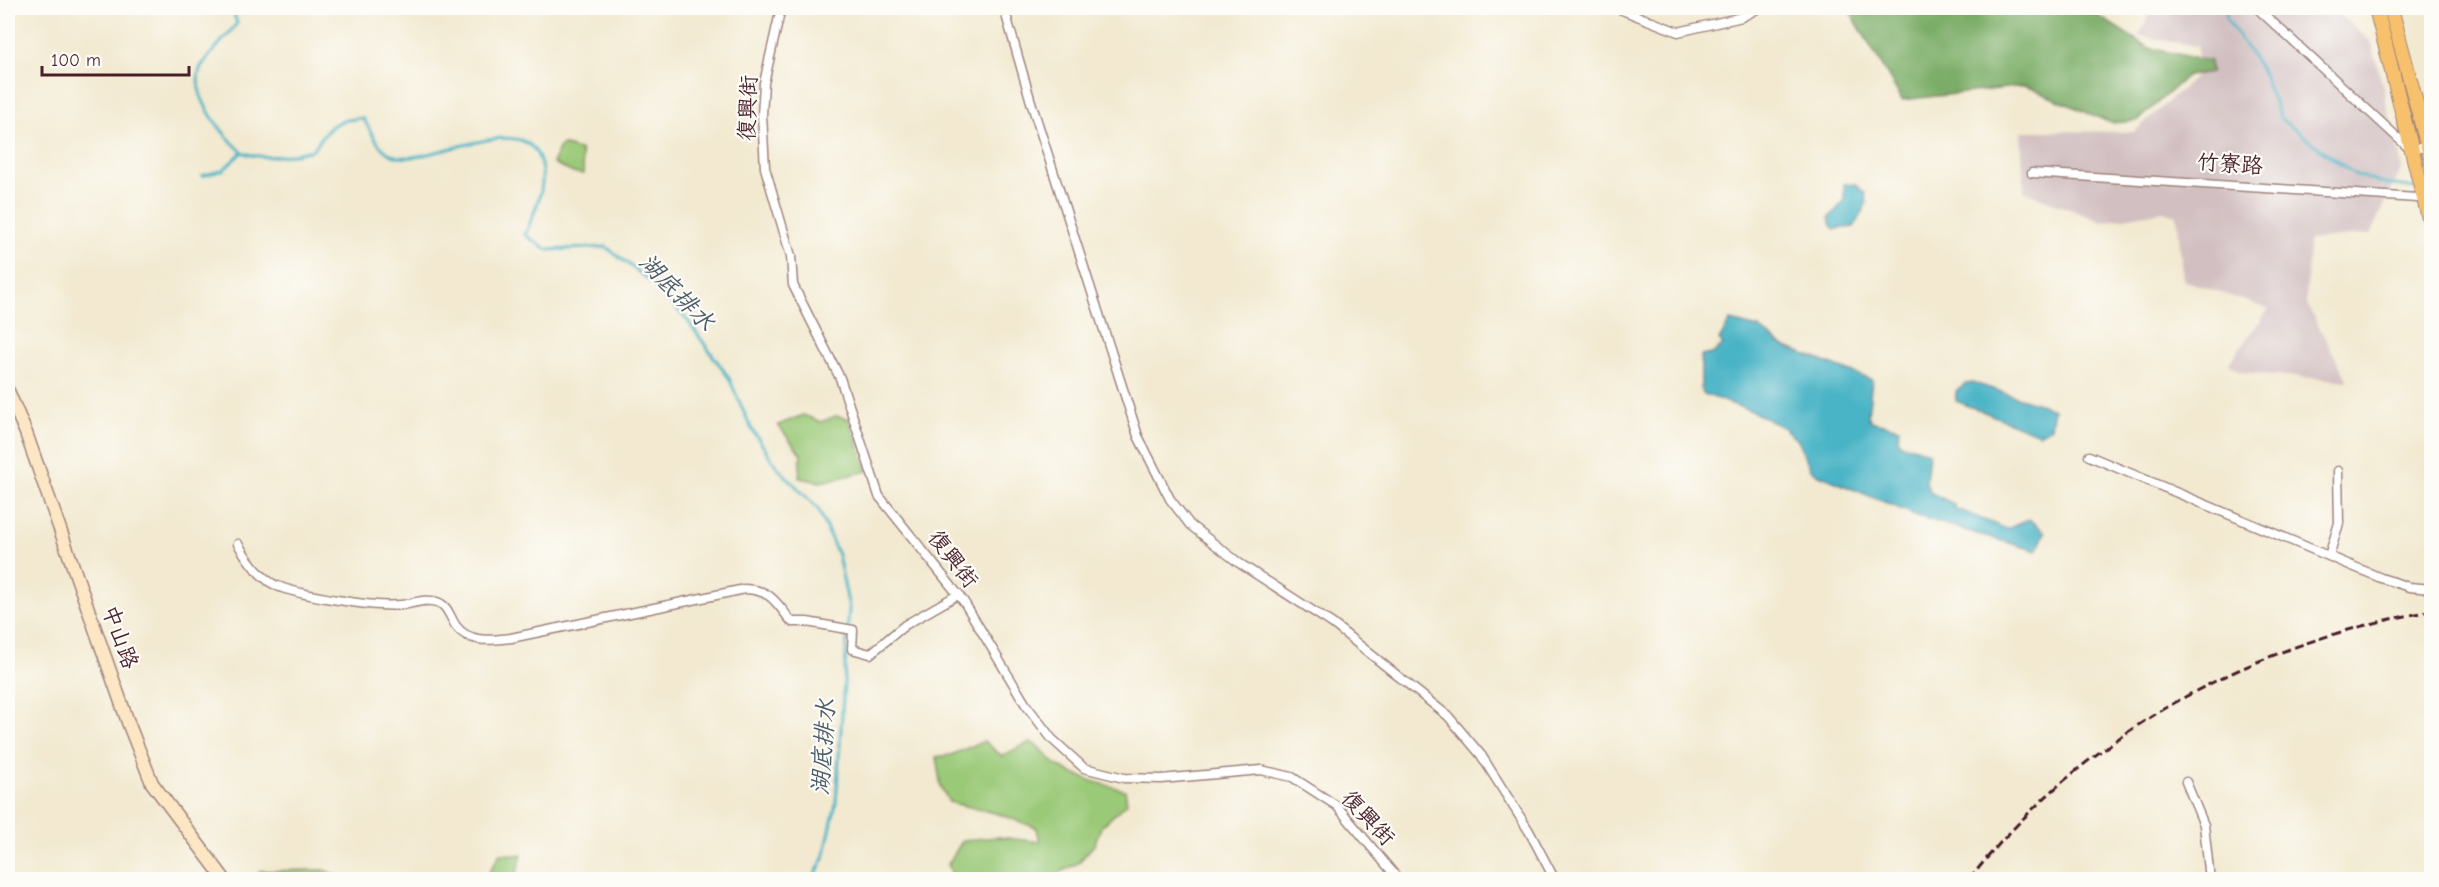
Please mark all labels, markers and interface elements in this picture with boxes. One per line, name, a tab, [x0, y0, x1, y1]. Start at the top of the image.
scale bar	[42, 39, 189, 77]
text: 100 m	[51, 50, 101, 71]
street label: 復興街	[734, 75, 762, 141]
street label: 竹寮路	[2196, 149, 2264, 179]
water label: 湖底排水	[634, 248, 721, 337]
street label: 復興街	[922, 525, 984, 593]
street label: 中山路	[96, 602, 144, 672]
water label: 湖底排水	[806, 697, 840, 796]
street label: 復興街	[1336, 785, 1400, 851]

